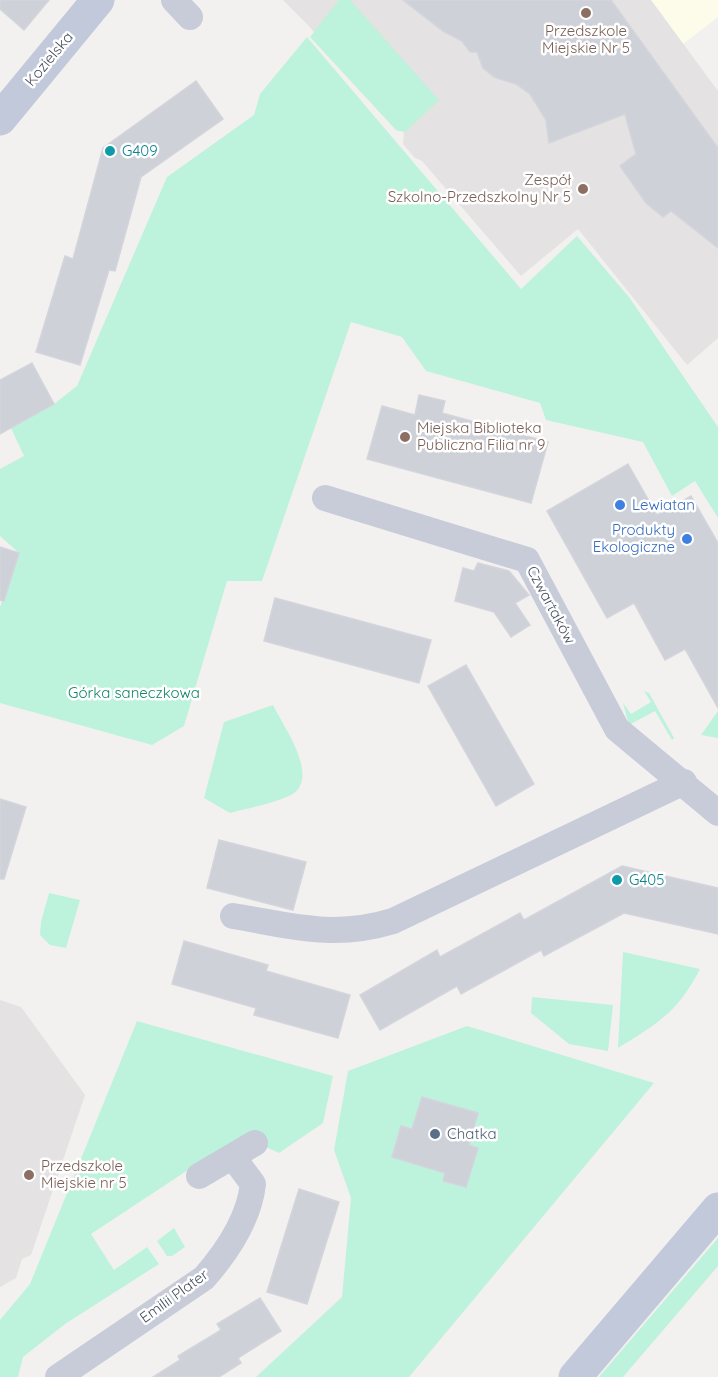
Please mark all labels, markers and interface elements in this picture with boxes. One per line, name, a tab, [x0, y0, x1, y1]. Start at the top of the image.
marker: Przedszkole Miejskie Nr 5	[579, 6, 593, 20]
place label: Przedszkole Miejskie Nr 5	[542, 21, 630, 57]
street label: Kozielska	[20, 28, 77, 90]
place label: G409	[122, 141, 158, 160]
marker: G409	[103, 144, 117, 158]
place label: Zespół Szkolno-Przedszkolny Nr 5	[388, 170, 572, 206]
marker: Zespół Szkolno-Przedszkolny Nr 5	[576, 182, 590, 196]
place label: Miejska Biblioteka Publiczna Filia nr 9	[417, 418, 545, 454]
marker: Miejska Biblioteka Publiczna Filia nr 9	[398, 430, 412, 444]
place label: Lewiatan	[632, 495, 695, 514]
marker: Lewiatan	[613, 498, 627, 512]
place label: Produkty Ekologiczne	[593, 520, 675, 556]
marker: Produkty Ekologiczne	[680, 532, 694, 546]
street label: Czwartaków	[523, 562, 580, 647]
park label: Górka saneczkowa	[68, 683, 200, 702]
place label: G405	[629, 870, 664, 889]
marker: G405	[610, 873, 624, 887]
place label: Chatka	[447, 1124, 497, 1143]
marker: Chatka	[428, 1127, 442, 1141]
place label: Przedszkole Miejskie nr 5	[41, 1156, 127, 1192]
marker: Przedszkole Miejskie nr 5	[22, 1168, 36, 1182]
street label: Emilii Plater	[136, 1264, 212, 1327]

